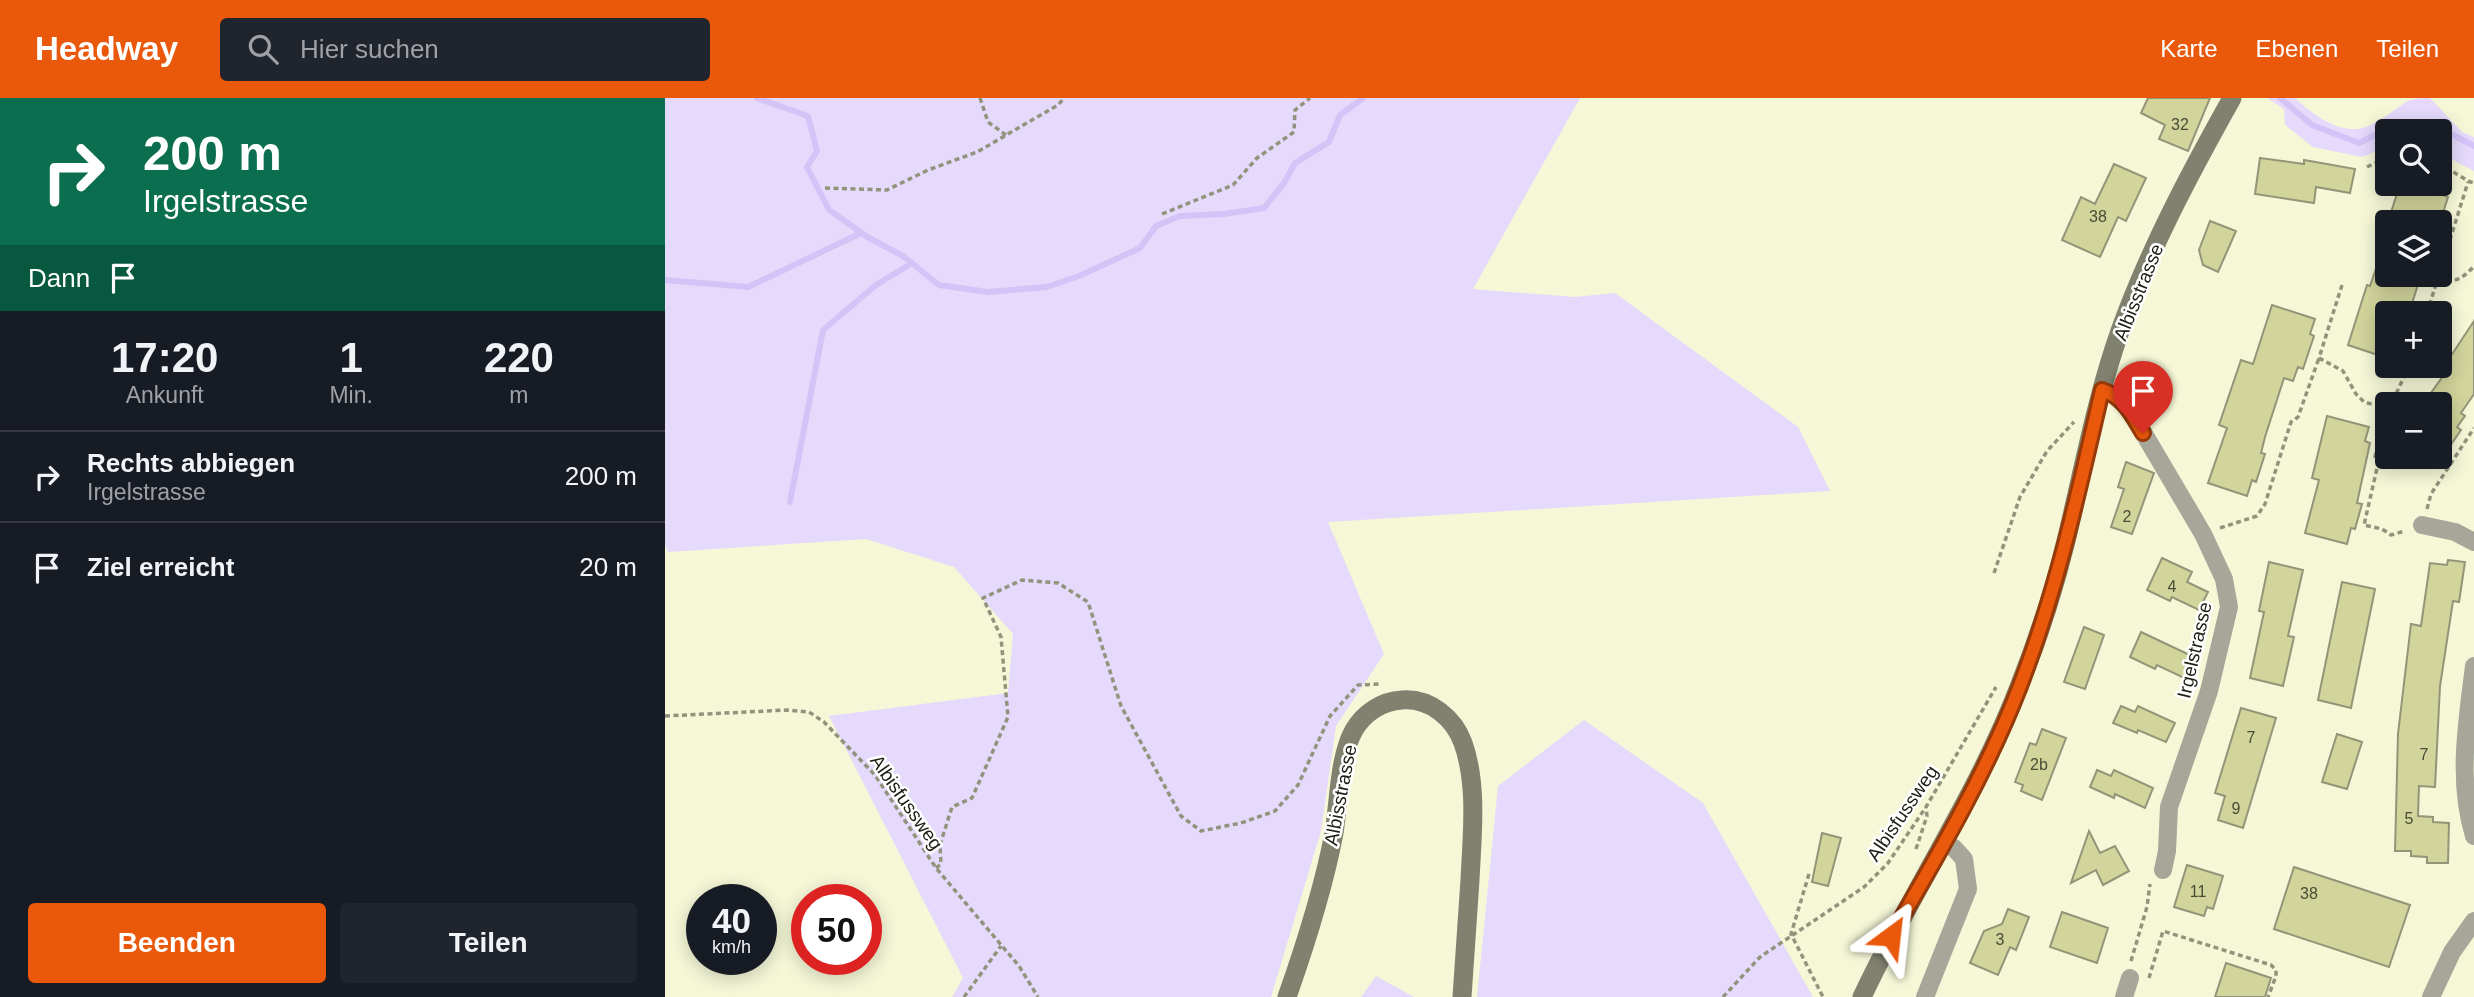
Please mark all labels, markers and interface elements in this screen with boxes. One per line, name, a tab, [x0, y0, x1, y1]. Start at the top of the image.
search box	[220, 18, 710, 81]
text: Headway	[35, 30, 178, 67]
icon: search	[244, 30, 282, 68]
text: Hier suchen	[300, 34, 439, 64]
text: Karte	[2160, 35, 2218, 62]
text: Ebenen	[2256, 35, 2338, 62]
text: Teilen	[2376, 35, 2439, 62]
house number: 32	[2171, 116, 2189, 133]
map controls	[2375, 119, 2452, 469]
button: search	[2375, 119, 2452, 196]
icon: right	[28, 126, 119, 217]
text: 200 m	[143, 126, 282, 180]
text: Irgelstrasse	[143, 183, 308, 219]
house number: 38	[2089, 208, 2107, 225]
button: layers	[2375, 210, 2452, 287]
street label: Albisstrasse	[2110, 241, 2167, 344]
icon: arrive	[104, 259, 142, 297]
text: Dann	[28, 263, 90, 293]
button: +	[2375, 301, 2452, 378]
text: 17:20	[111, 334, 218, 381]
text: 1	[339, 334, 363, 381]
text: 220	[484, 334, 554, 381]
pin	[2113, 361, 2173, 433]
icon: arrive	[2124, 372, 2162, 410]
text: Ankunft	[126, 382, 204, 408]
text: Min.	[329, 382, 373, 408]
text: m	[509, 382, 529, 408]
button: −	[2375, 392, 2452, 469]
text: Rechts abbiegen	[87, 448, 295, 478]
icon: right	[28, 458, 66, 496]
text: 200 m	[565, 461, 637, 491]
text: Irgelstrasse	[87, 479, 206, 505]
house number: 2	[2123, 508, 2132, 525]
icon: arrive	[28, 549, 66, 587]
text: Ziel erreicht	[87, 552, 234, 582]
text: 20 m	[579, 552, 637, 582]
house number: 4	[2168, 578, 2177, 595]
street label: Irgelstrasse	[2173, 600, 2216, 700]
house number: 7	[2247, 729, 2256, 746]
street label: Albisstrasse	[1320, 743, 1361, 847]
house number: 7	[2420, 746, 2429, 763]
street label: Albisfussweg	[866, 751, 947, 854]
house number: 2b	[2030, 756, 2048, 773]
street label: Albisfussweg	[1863, 761, 1942, 865]
house number: 9	[2232, 800, 2241, 817]
house number: 5	[2405, 810, 2414, 827]
house number: 11	[2190, 883, 2206, 900]
speed limit sign: 50	[791, 884, 882, 975]
house number: 38	[2300, 885, 2318, 902]
position arrow	[1854, 899, 1928, 973]
text: 40	[712, 901, 751, 940]
button: Beenden	[28, 903, 326, 983]
button: Teilen	[340, 903, 637, 983]
house number: 3	[1996, 931, 2005, 948]
text: km/h	[712, 937, 751, 957]

